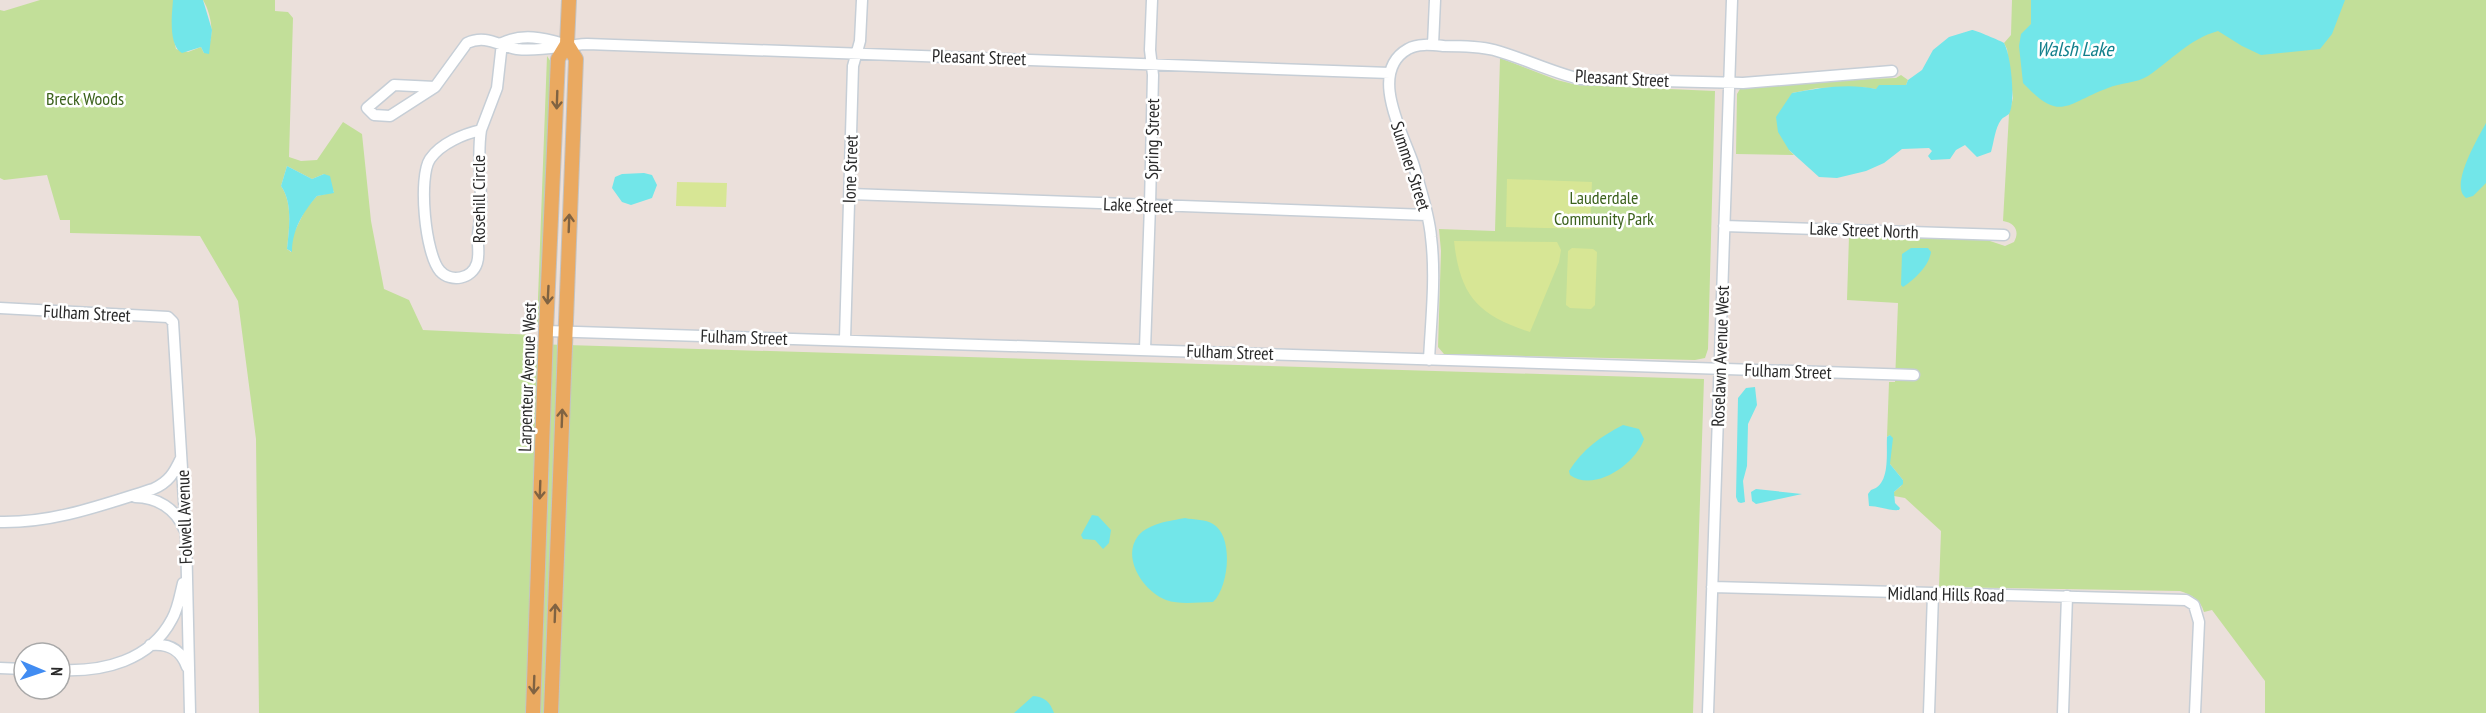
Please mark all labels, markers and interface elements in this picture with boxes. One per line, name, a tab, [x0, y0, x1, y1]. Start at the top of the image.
water label: Walsh Lake	[2036, 36, 2115, 62]
street label: Pleasant Street	[932, 44, 1026, 70]
street label: Pleasant Street	[1574, 64, 1670, 92]
park label: Breck Woods	[46, 87, 124, 110]
one-way arrow	[551, 90, 562, 110]
street label: Spring Street	[1140, 98, 1164, 180]
street label: Summer Street	[1386, 119, 1436, 214]
street label: Ione Street	[837, 134, 863, 204]
street label: Rosehill Circle	[467, 155, 490, 243]
park label: Lauderdale Community Park	[1554, 186, 1654, 230]
street label: Lake Street	[1103, 192, 1173, 218]
one-way arrow	[564, 213, 575, 233]
street label: Lake Street North	[1809, 217, 1919, 243]
one-way arrow	[542, 285, 553, 305]
street label: Roselawn Avenue West	[1706, 285, 1734, 427]
street label: Fulham Street	[43, 299, 131, 327]
street label: Larpenteur Avenue West	[513, 302, 541, 452]
street label: Fulham Street	[700, 324, 788, 350]
street label: Fulham Street	[1186, 339, 1274, 365]
street label: Fulham Street	[1744, 358, 1832, 384]
one-way arrow	[556, 408, 567, 428]
street label: Folwell Avenue	[171, 469, 197, 565]
one-way arrow	[535, 480, 546, 500]
street label: Midland Hills Road	[1887, 581, 2005, 607]
one-way arrow	[549, 603, 561, 623]
north arrow	[12, 641, 72, 701]
text: N	[47, 667, 67, 676]
one-way arrow	[528, 674, 539, 694]

